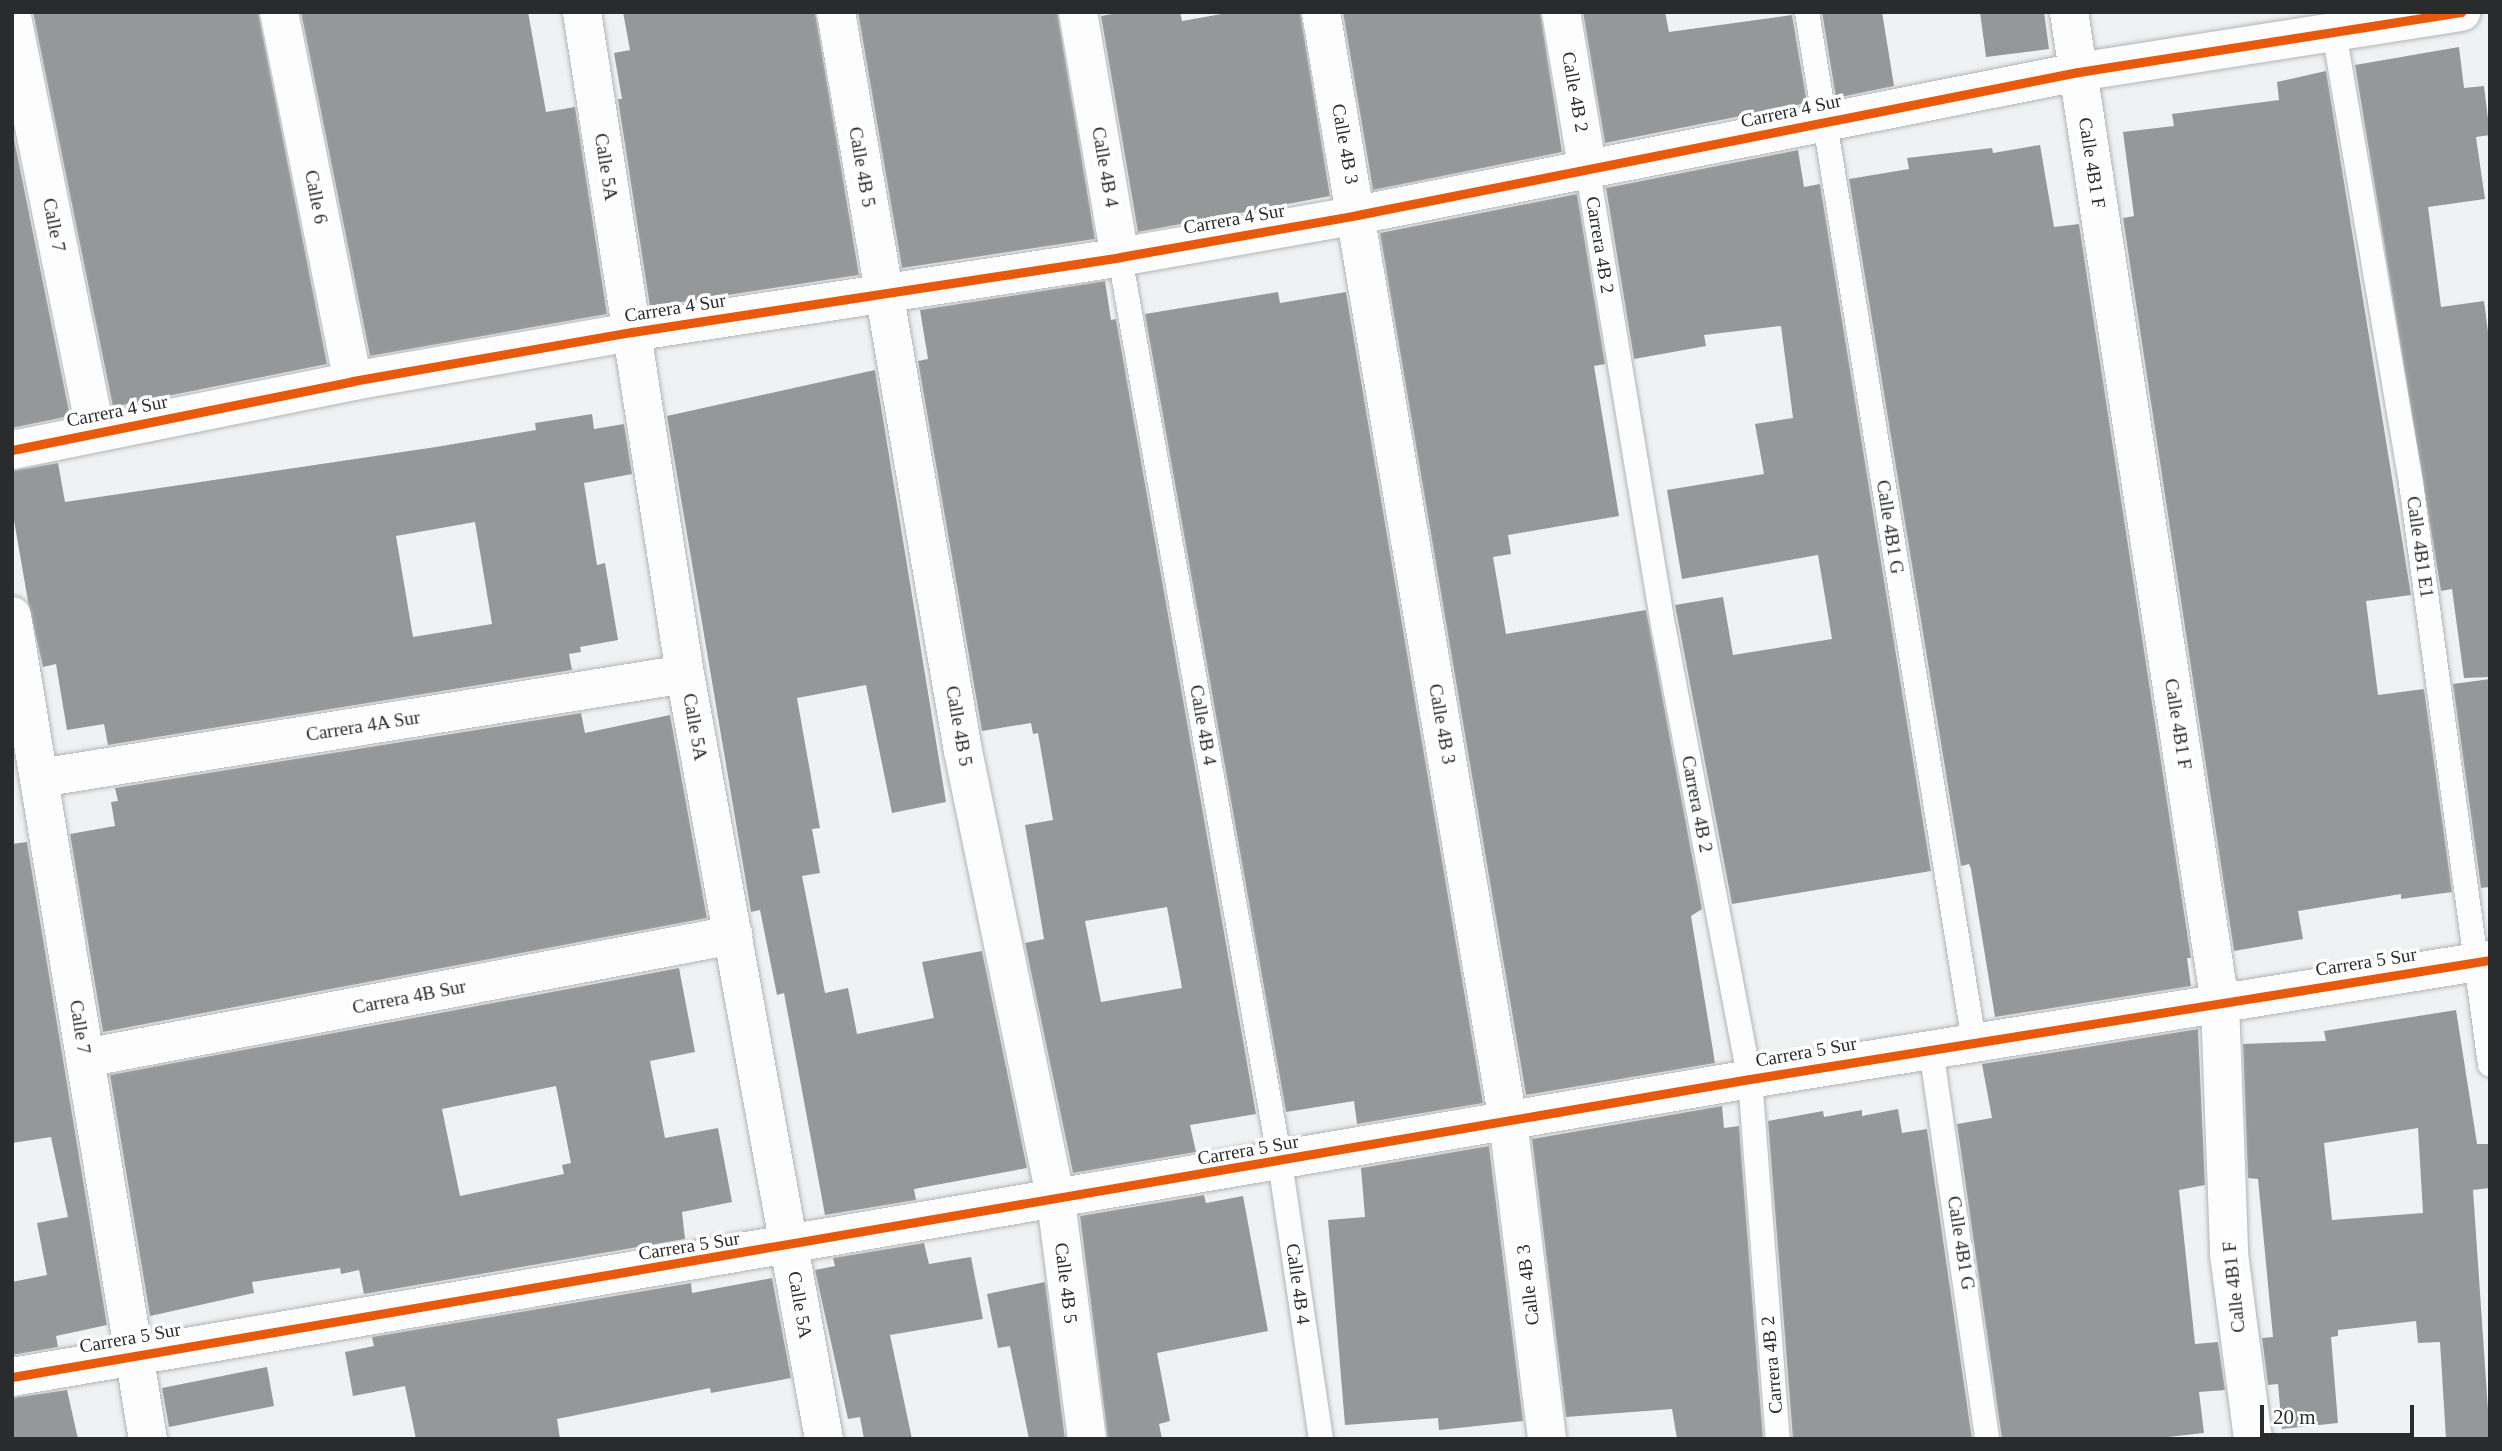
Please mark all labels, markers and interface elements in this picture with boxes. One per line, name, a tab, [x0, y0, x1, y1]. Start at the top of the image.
street label: Calle 4B 2	[1557, 50, 1593, 134]
street label: Carrera 4 Sur	[1739, 89, 1843, 133]
street label: Calle 4B 3	[1327, 102, 1363, 186]
street label: Calle 4B1 F	[2074, 116, 2110, 210]
street label: Calle 4B 5	[844, 125, 880, 209]
street label: Calle 4B 4	[1087, 125, 1123, 209]
street label: Calle 5A	[589, 132, 623, 202]
street label: Calle 6	[300, 168, 332, 226]
street label: Carrera 4B 2	[1581, 195, 1619, 295]
street label: Calle 7	[38, 196, 70, 254]
street label: Carrera 4 Sur	[1182, 199, 1286, 239]
street label: Carrera 4 Sur	[623, 289, 727, 327]
street label: Carrera 4 Sur	[65, 390, 169, 432]
street label: Calle 4B1 G	[1871, 478, 1909, 576]
street label: Calle 4B1 E1	[2402, 495, 2438, 599]
street label: Calle 4B1 F	[2160, 677, 2196, 771]
street label: Calle 4B 3	[1424, 682, 1460, 766]
street label: Calle 4B 4	[1185, 683, 1221, 767]
street label: Calle 4B 5	[941, 684, 977, 768]
street label: Calle 5A	[678, 692, 712, 762]
street label: Carrera 4A Sur	[304, 706, 422, 746]
street label: Carrera 4B 2	[1676, 754, 1718, 854]
street label: Carrera 5 Sur	[2314, 943, 2418, 981]
street label: Carrera 4B Sur	[350, 975, 468, 1019]
street label: Calle 7	[64, 998, 96, 1056]
street label: Carrera 5 Sur	[1754, 1032, 1858, 1072]
street label: Carrera 5 Sur	[1196, 1130, 1300, 1170]
street label: Calle 4B1 G	[1942, 1194, 1980, 1292]
street label: Carrera 5 Sur	[637, 1227, 741, 1265]
street label: Calle 4B1 F	[2218, 1240, 2250, 1334]
street label: Calle 4B 5	[1050, 1241, 1082, 1325]
street label: Calle 4B 4	[1281, 1242, 1315, 1326]
street label: Calle 4B 3	[1512, 1243, 1544, 1327]
street label: Calle 5A	[783, 1270, 817, 1340]
street label: Carrera 4B 2	[1756, 1315, 1788, 1415]
street label: Carrera 5 Sur	[78, 1318, 182, 1358]
scale bar	[2264, 1392, 2418, 1436]
text: 20 m	[2273, 1405, 2316, 1429]

